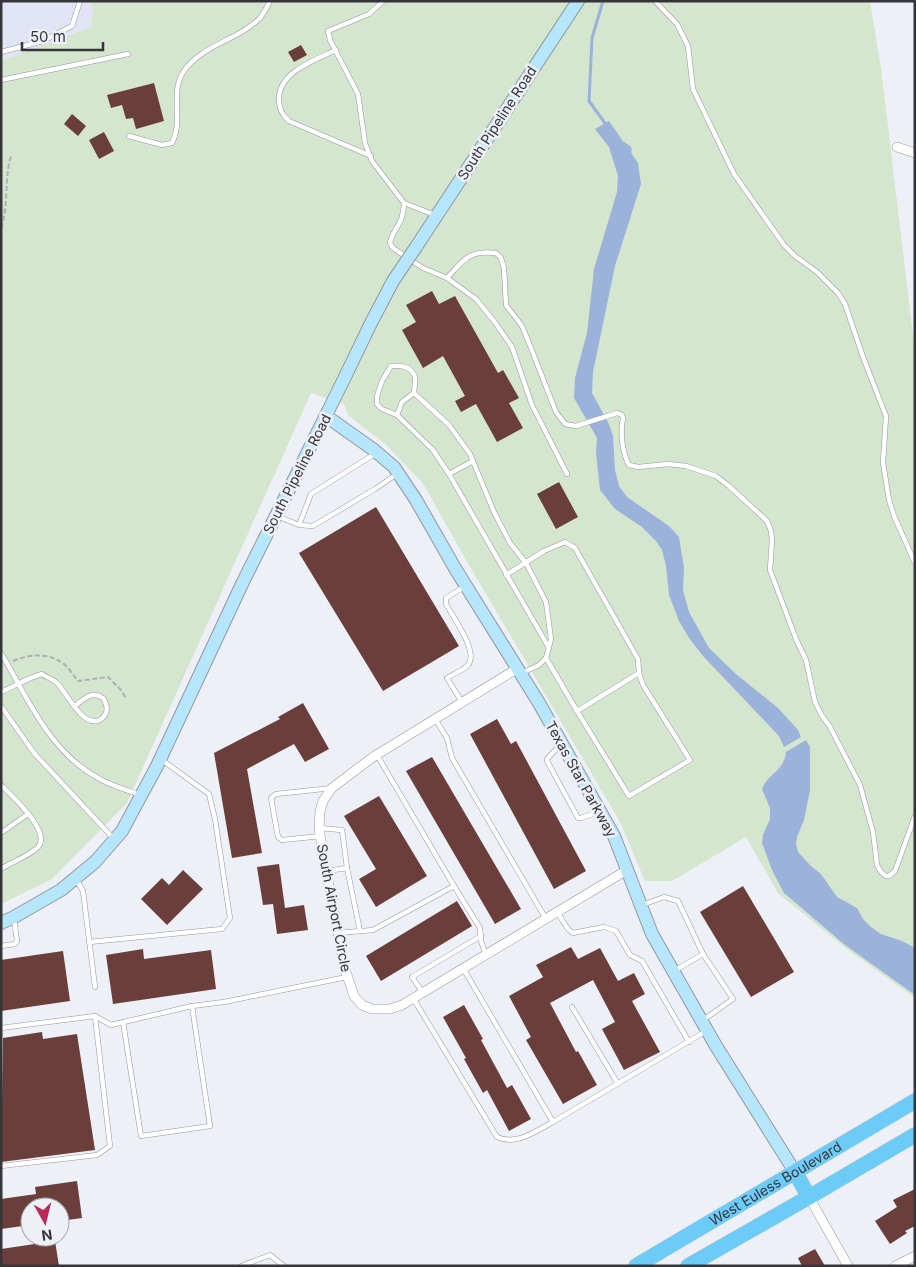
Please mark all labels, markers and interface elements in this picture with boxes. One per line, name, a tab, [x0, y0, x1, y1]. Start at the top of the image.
scale bar	[22, 20, 104, 52]
text: 50 m	[30, 27, 66, 46]
street label: South Pipeline Road	[453, 63, 540, 183]
street label: South Pipeline Road	[259, 411, 334, 537]
street label: Texas Star Parkway	[542, 718, 621, 840]
street label: South Airport Circle	[314, 842, 355, 973]
street label: West Euless Boulevard	[706, 1137, 844, 1229]
north arrow	[20, 1197, 70, 1247]
text: N	[40, 1226, 53, 1245]

